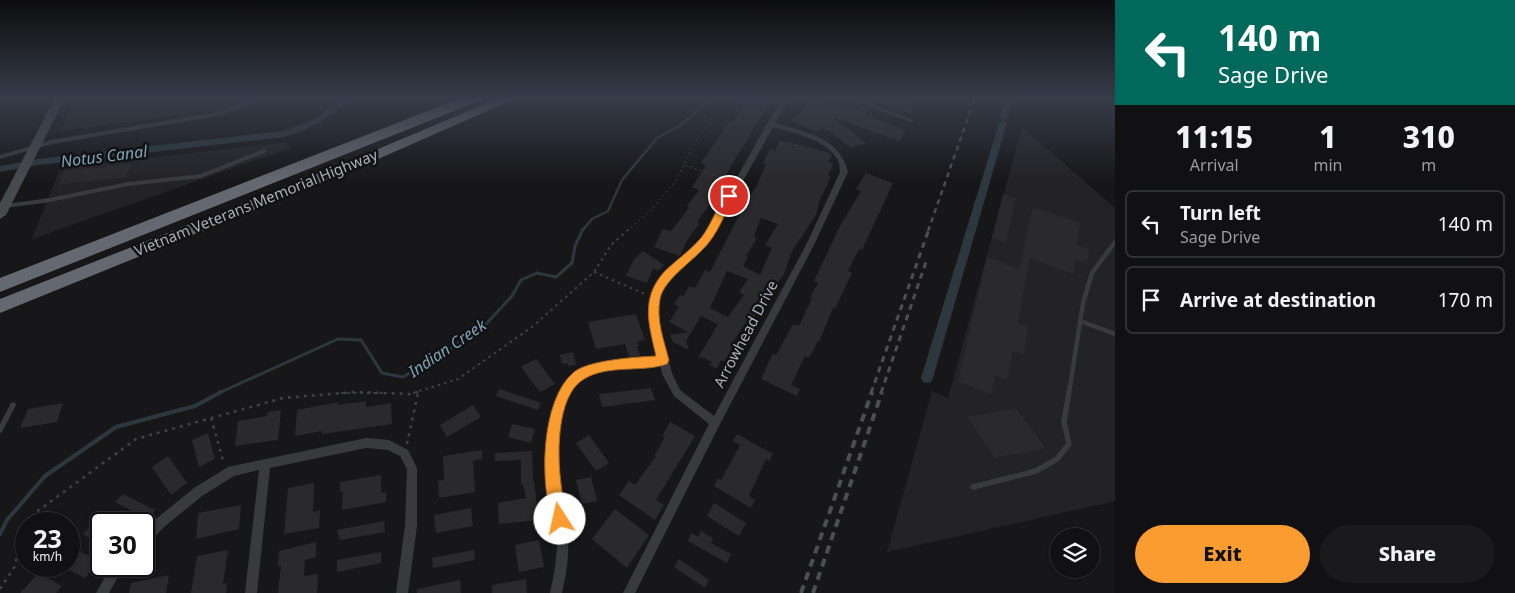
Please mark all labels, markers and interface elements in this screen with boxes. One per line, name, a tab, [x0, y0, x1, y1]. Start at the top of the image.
text: 140 m	[1218, 14, 1321, 61]
icon: left	[1135, 20, 1200, 85]
text: Sage Drive	[1218, 59, 1328, 89]
text: 11:15	[1175, 116, 1253, 157]
text: 1	[1319, 116, 1337, 157]
text: 310	[1403, 116, 1455, 157]
water label: Notus Canal	[60, 140, 149, 172]
street label: Vietnam Veterans Memorial Highway	[131, 144, 381, 260]
text: Arrival	[1190, 154, 1239, 176]
text: min	[1313, 154, 1342, 176]
text: m	[1421, 154, 1436, 176]
pin	[708, 175, 750, 217]
icon: arrive	[715, 182, 743, 210]
text: Turn left	[1180, 200, 1261, 226]
icon: left	[1137, 210, 1165, 238]
text: 140 m	[1438, 211, 1493, 237]
text: Sage Drive	[1180, 226, 1260, 248]
street label: Arrowhead Drive	[708, 276, 782, 391]
icon: arrive	[1137, 286, 1165, 314]
text: Arrive at destination	[1180, 287, 1376, 313]
text: 170 m	[1438, 287, 1493, 313]
water label: Indian Creek	[403, 313, 491, 383]
position arrow	[533, 492, 585, 544]
speed limit sign: 30	[90, 512, 155, 577]
text: 23	[33, 521, 62, 555]
button: Exit	[1135, 525, 1310, 583]
button: Share	[1320, 525, 1495, 583]
map controls	[1050, 528, 1100, 578]
button: layers	[1050, 528, 1100, 578]
text: km/h	[33, 548, 62, 565]

